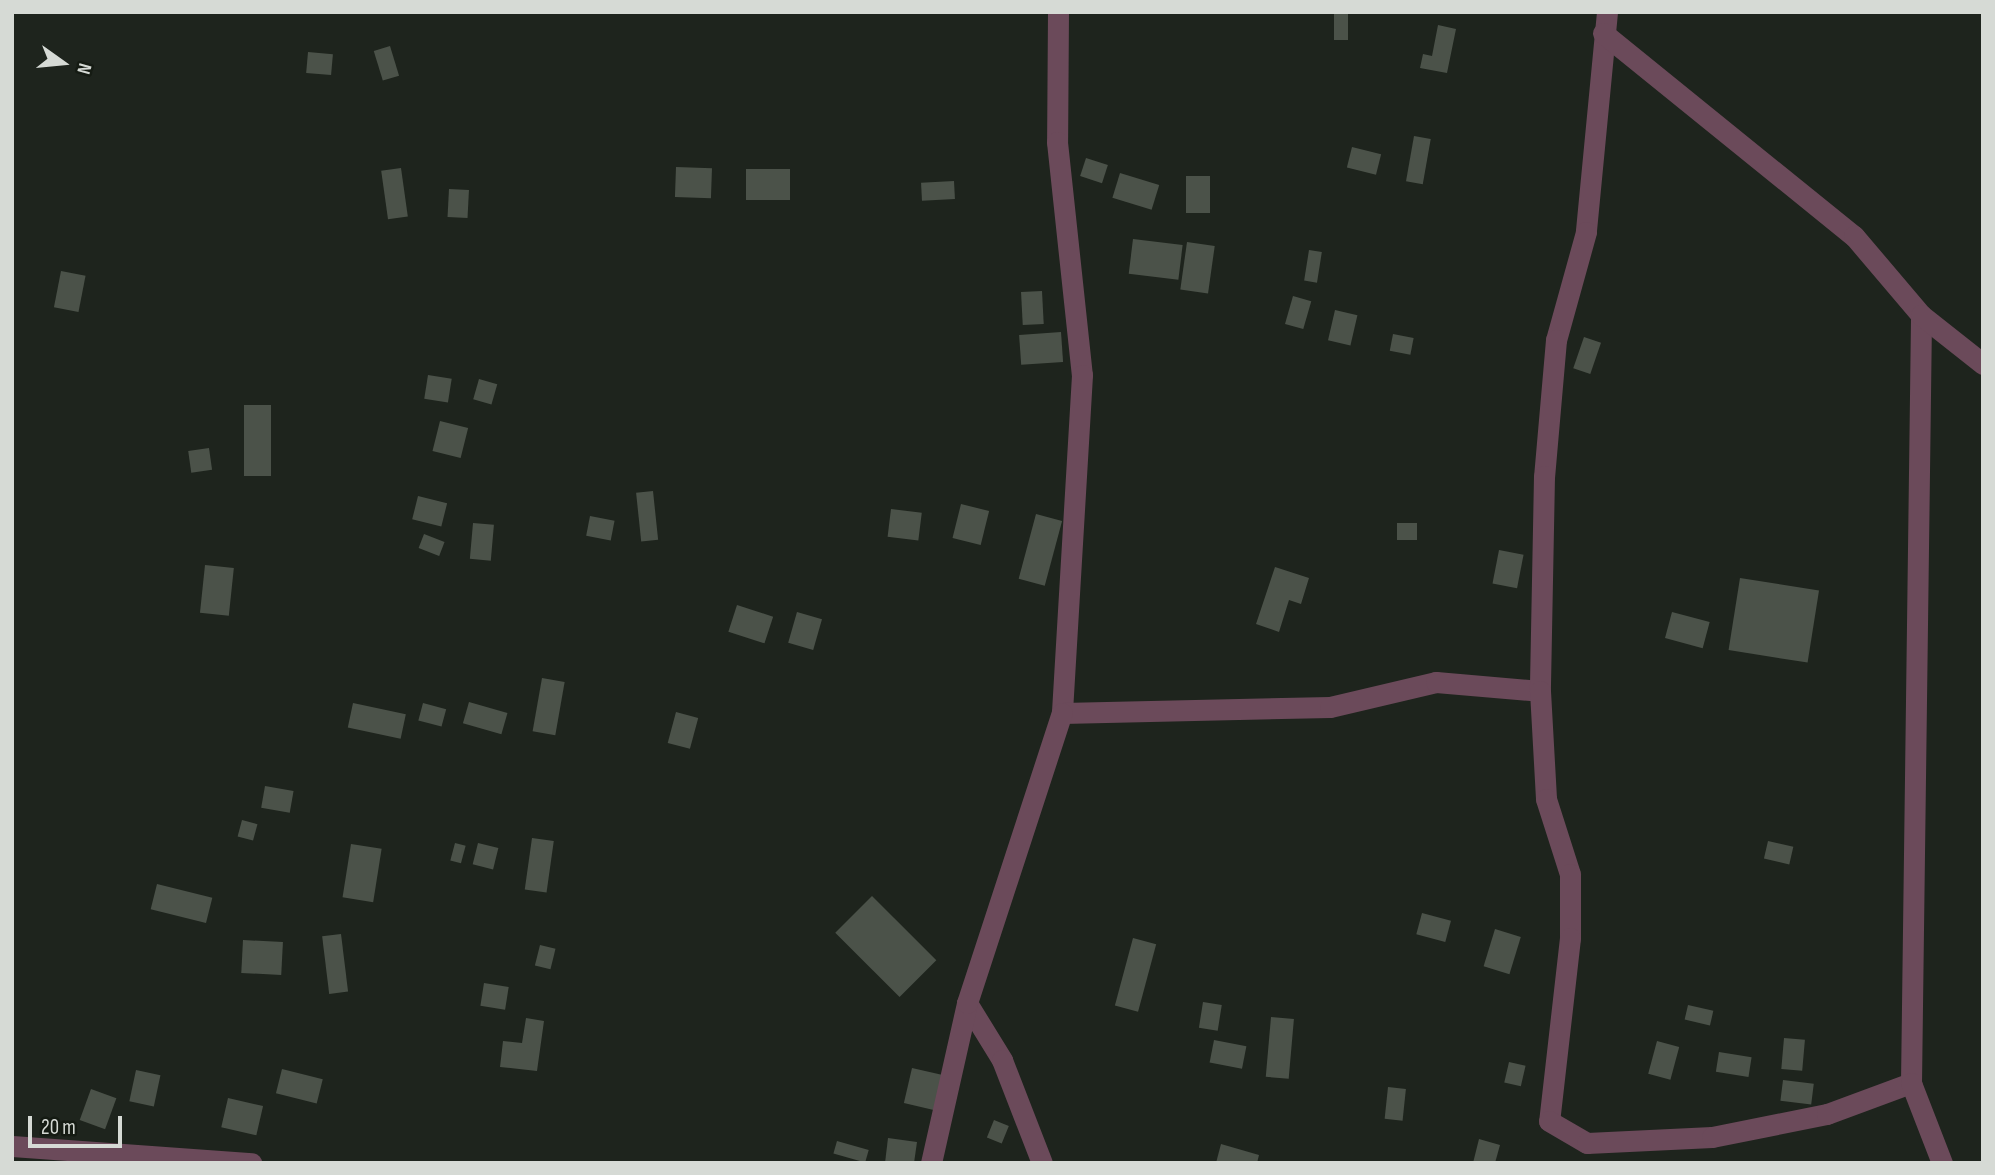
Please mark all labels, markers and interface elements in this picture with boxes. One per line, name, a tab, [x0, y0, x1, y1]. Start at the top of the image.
north arrow	[28, 28, 98, 98]
text: N	[71, 61, 96, 76]
scale bar	[32, 1102, 126, 1146]
text: 20 m	[41, 1115, 76, 1140]

